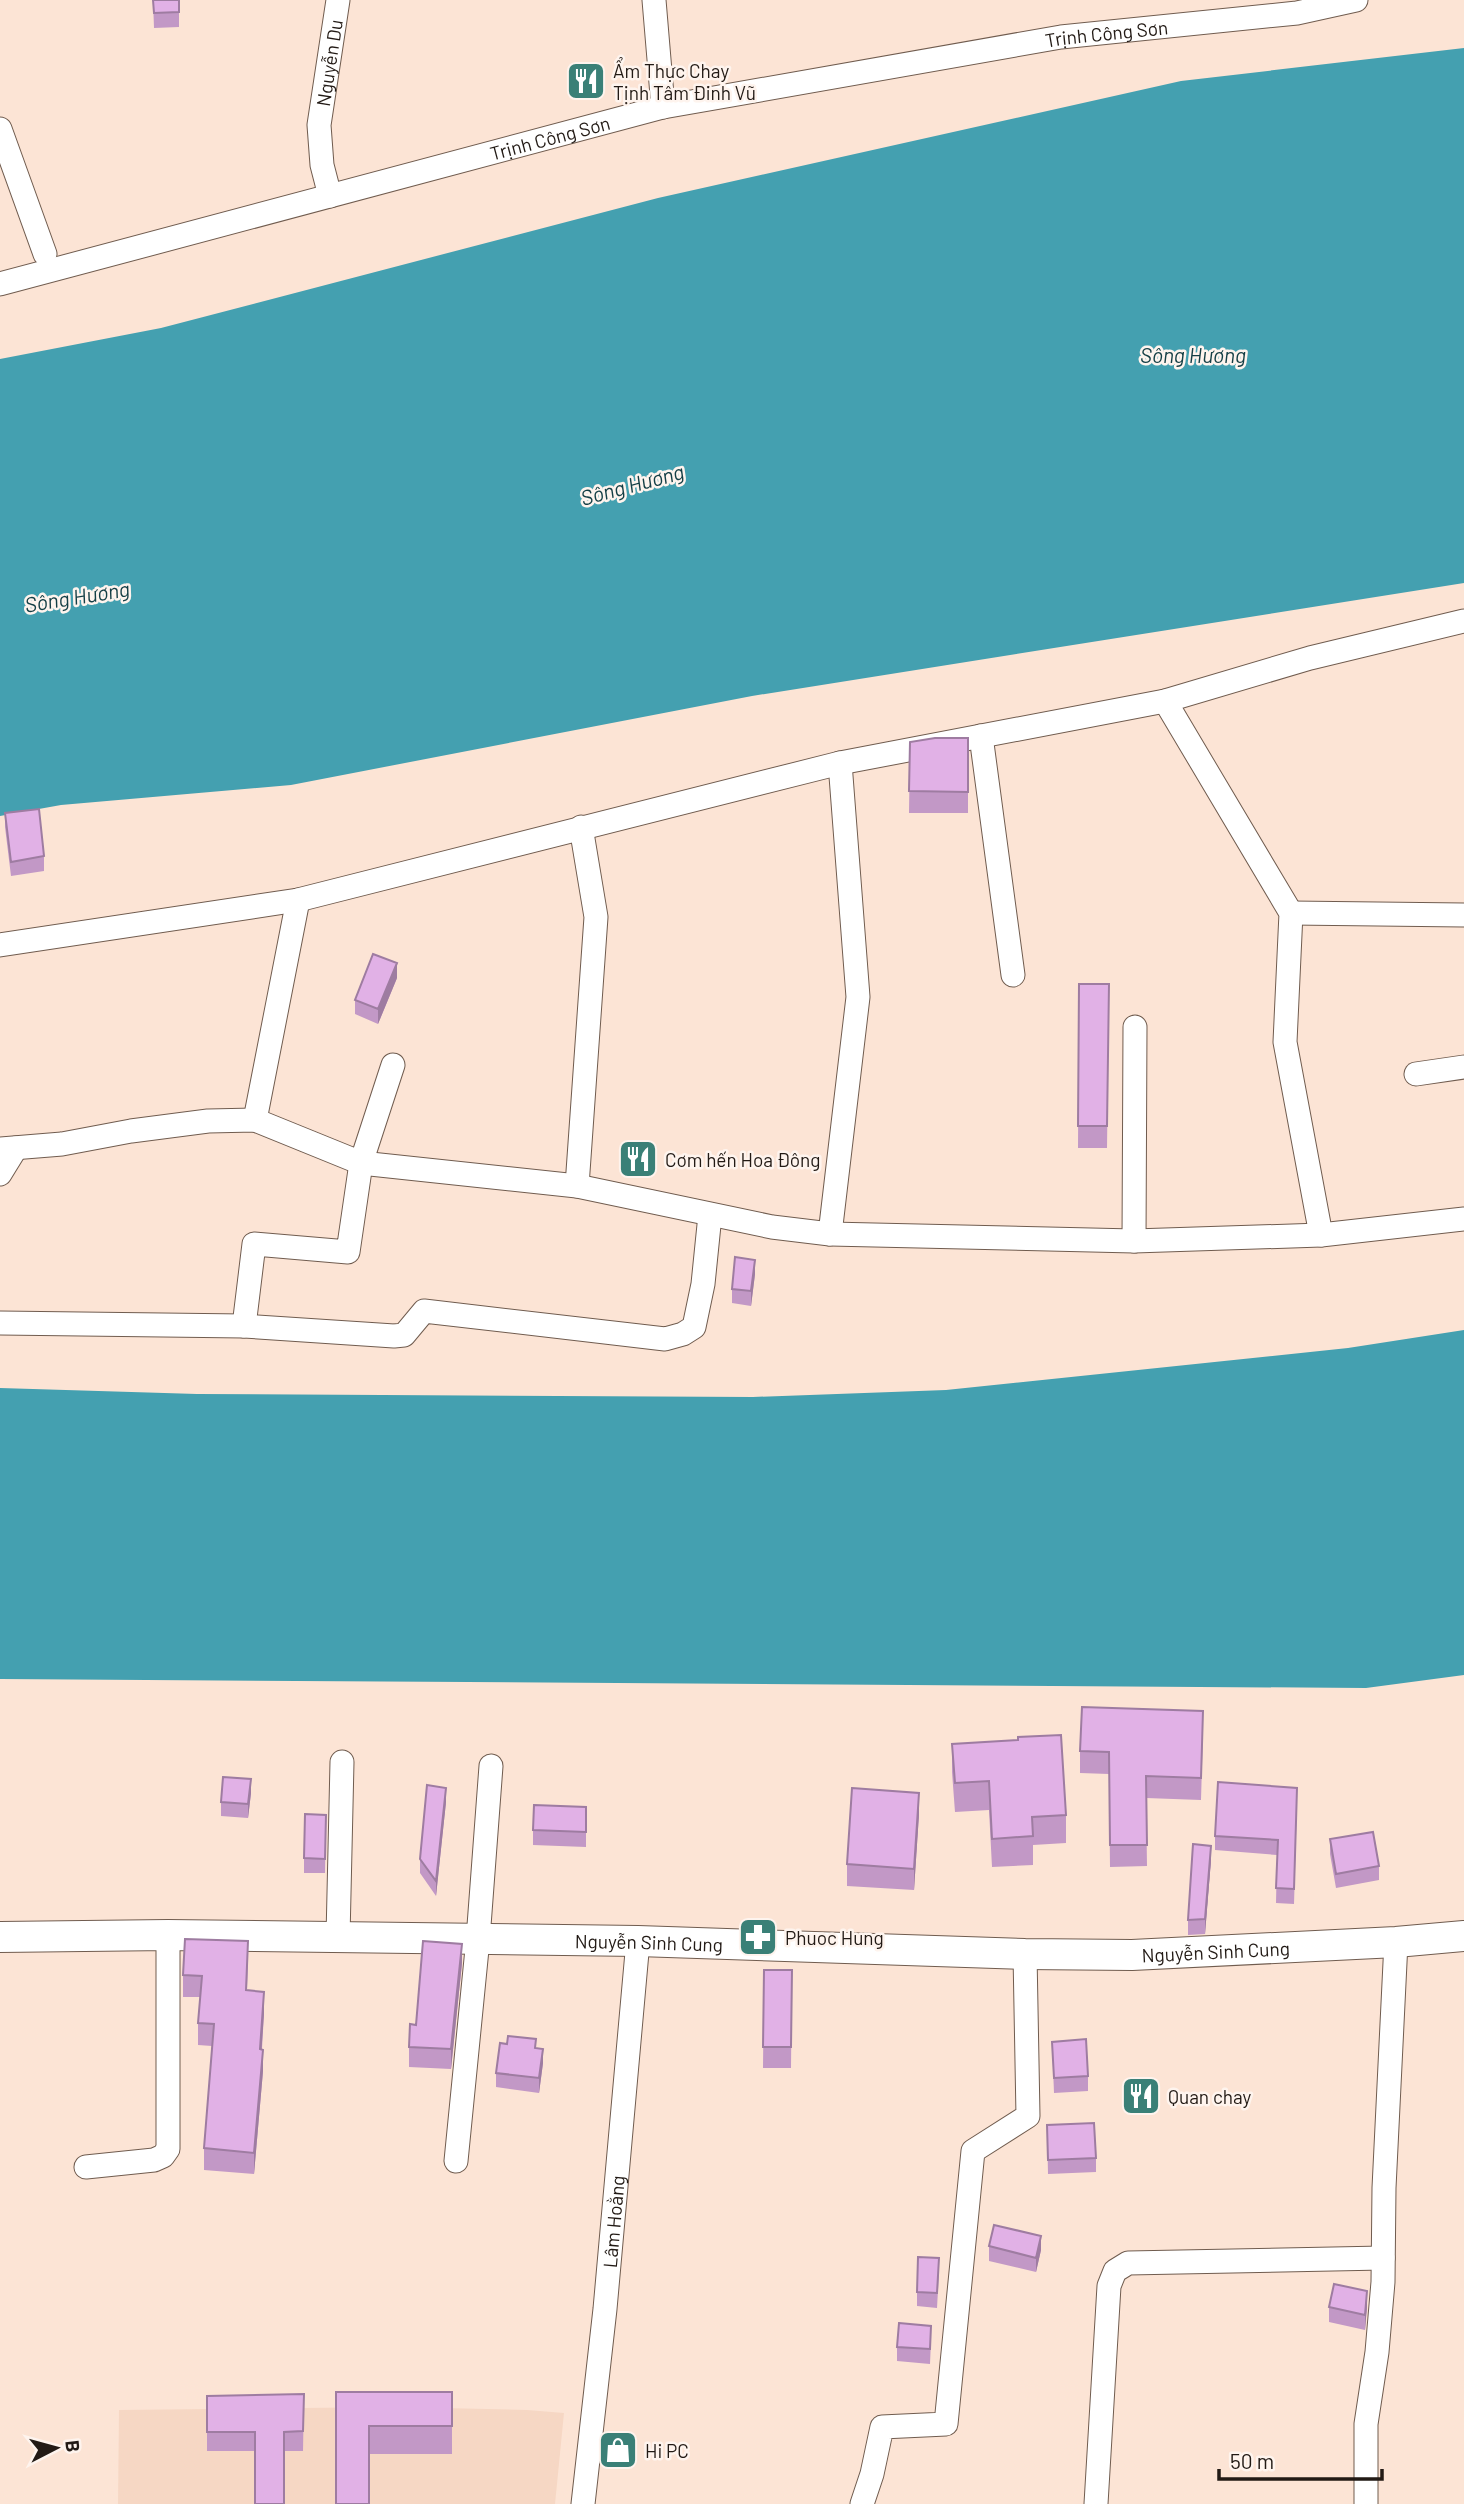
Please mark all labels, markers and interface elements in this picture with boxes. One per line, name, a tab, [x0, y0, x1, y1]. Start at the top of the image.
street label: Trịnh Công Sơn	[1043, 15, 1169, 51]
street label: Nguyễn Du	[311, 18, 346, 108]
place label: Ẩm Thực Chay Tịnh Tâm Đinh Vũ	[613, 57, 756, 104]
restaurant icon: Ẩm Thực Chay Tịnh Tâm Đinh Vũ	[565, 60, 607, 102]
street label: Trịnh Công Sơn	[487, 110, 612, 164]
water label: Sông Hương	[1140, 342, 1246, 367]
water label: Sông Hương	[578, 458, 686, 510]
water label: Sông Hương	[23, 575, 131, 617]
restaurant icon: Cơm hến Hoa Đông	[617, 1138, 659, 1180]
place label: Cơm hến Hoa Đông	[665, 1148, 820, 1171]
pharmacy icon: Phuoc Hung	[737, 1916, 779, 1958]
place label: Phuoc Hung	[785, 1926, 884, 1949]
street label: Nguyễn Sinh Cung	[575, 1929, 723, 1955]
street label: Nguyễn Sinh Cung	[1141, 1936, 1290, 1966]
restaurant icon: Quan chay	[1120, 2075, 1162, 2117]
place label: Quan chay	[1168, 2085, 1252, 2108]
street label: Lâm Hoằng	[597, 2174, 628, 2269]
north arrow	[21, 2413, 91, 2483]
shop icon: Hi PC	[597, 2429, 639, 2471]
scale bar	[1219, 2438, 1382, 2482]
text: B	[61, 2439, 85, 2453]
place label: Hi PC	[645, 2439, 689, 2462]
text: 50 m	[1230, 2448, 1274, 2473]

